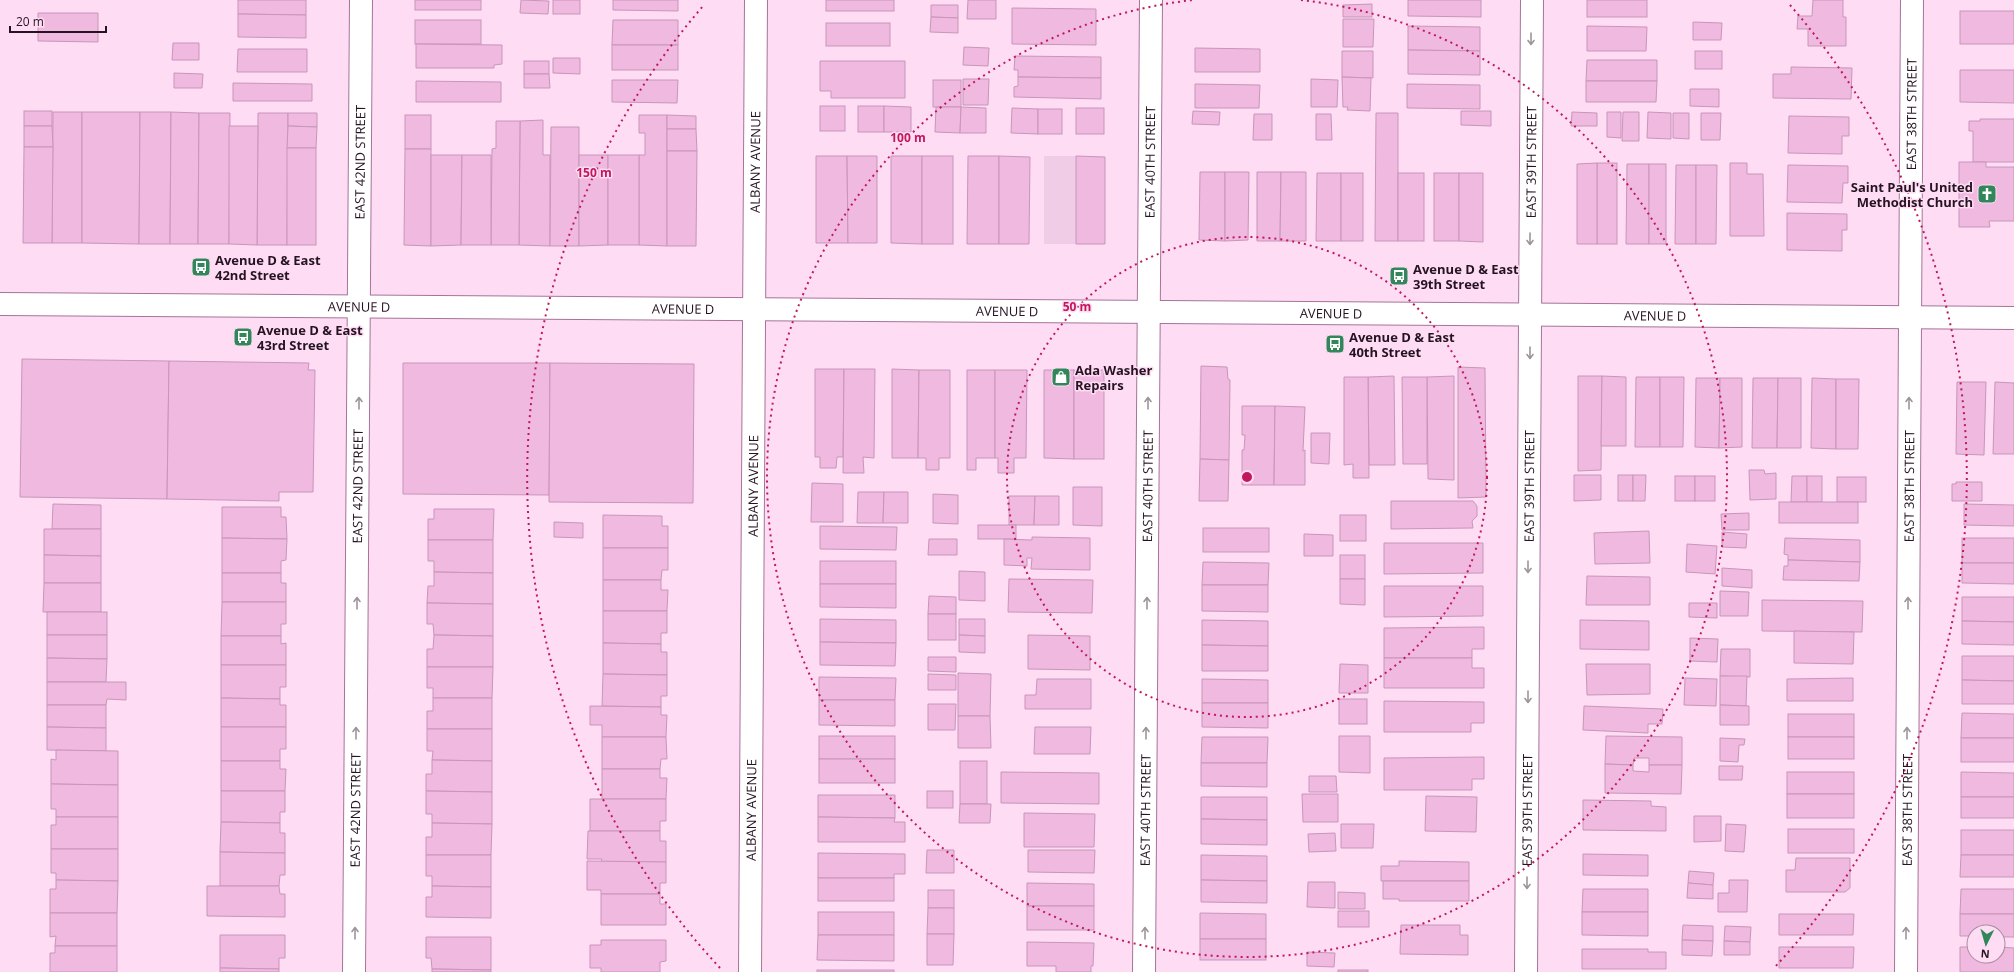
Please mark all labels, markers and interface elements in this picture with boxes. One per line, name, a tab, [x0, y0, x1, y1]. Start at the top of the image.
scale bar	[10, 8, 106, 34]
text: 20 m	[16, 13, 44, 30]
one-way arrow	[1527, 32, 1535, 45]
street label: EAST 38TH STREET	[1902, 57, 1921, 170]
street label: EAST 42ND STREET	[350, 104, 369, 219]
street label: EAST 40TH STREET	[1140, 105, 1159, 218]
street label: EAST 39TH STREET	[1522, 105, 1540, 218]
street label: ALBANY AVENUE	[746, 111, 764, 213]
text: 100 m	[890, 129, 926, 146]
text: 150 m	[576, 164, 612, 181]
place label: Saint Paul's United Methodist Church	[1851, 178, 1973, 211]
church icon: Saint Paul's United Methodist Church	[1976, 183, 1998, 205]
one-way arrow	[1526, 232, 1534, 245]
place label: Avenue D & East 42nd Street	[215, 251, 321, 284]
bus stop icon: Avenue D & East 42nd Street	[190, 256, 212, 278]
place label: Avenue D & East 39th Street	[1413, 260, 1519, 293]
bus stop icon: Avenue D & East 39th Street	[1388, 265, 1410, 287]
street label: AVENUE D	[328, 297, 390, 316]
text: 50 m	[1063, 298, 1091, 315]
street label: AVENUE D	[652, 300, 714, 318]
street label: AVENUE D	[976, 302, 1038, 320]
street label: AVENUE D	[1300, 304, 1362, 322]
street label: AVENUE D	[1624, 306, 1686, 325]
place label: Avenue D & East 43rd Street	[257, 321, 363, 354]
bus stop icon: Avenue D & East 43rd Street	[232, 326, 254, 348]
place label: Avenue D & East 40th Street	[1349, 328, 1455, 361]
bus stop icon: Avenue D & East 40th Street	[1324, 333, 1346, 355]
one-way arrow	[1526, 346, 1534, 359]
place label: Ada Washer Repairs	[1075, 361, 1153, 394]
shop icon: Ada Washer Repairs	[1050, 366, 1072, 388]
one-way arrow	[355, 397, 363, 410]
one-way arrow	[1144, 397, 1152, 410]
one-way arrow	[1905, 397, 1913, 410]
street label: EAST 42ND STREET	[348, 428, 367, 543]
street label: EAST 40TH STREET	[1138, 429, 1157, 542]
street label: EAST 39TH STREET	[1520, 429, 1538, 542]
street label: EAST 38TH STREET	[1900, 429, 1918, 542]
street label: ALBANY AVENUE	[744, 435, 762, 537]
centre of rings	[1240, 470, 1254, 484]
one-way arrow	[1525, 560, 1532, 573]
one-way arrow	[353, 597, 361, 610]
one-way arrow	[1143, 597, 1151, 610]
one-way arrow	[1904, 597, 1912, 610]
one-way arrow	[1524, 690, 1532, 703]
one-way arrow	[352, 727, 360, 740]
one-way arrow	[1142, 727, 1150, 740]
one-way arrow	[1903, 727, 1911, 740]
street label: EAST 42ND STREET	[346, 752, 365, 867]
street label: EAST 40TH STREET	[1136, 753, 1155, 866]
street label: EAST 39TH STREET	[1518, 753, 1536, 866]
street label: EAST 38TH STREET	[1898, 753, 1916, 866]
street label: ALBANY AVENUE	[742, 759, 760, 861]
one-way arrow	[1523, 876, 1531, 889]
north arrow	[1966, 924, 2006, 964]
one-way arrow	[351, 927, 359, 940]
one-way arrow	[1141, 927, 1149, 940]
one-way arrow	[1902, 927, 1910, 940]
text: N	[1980, 947, 1990, 962]

